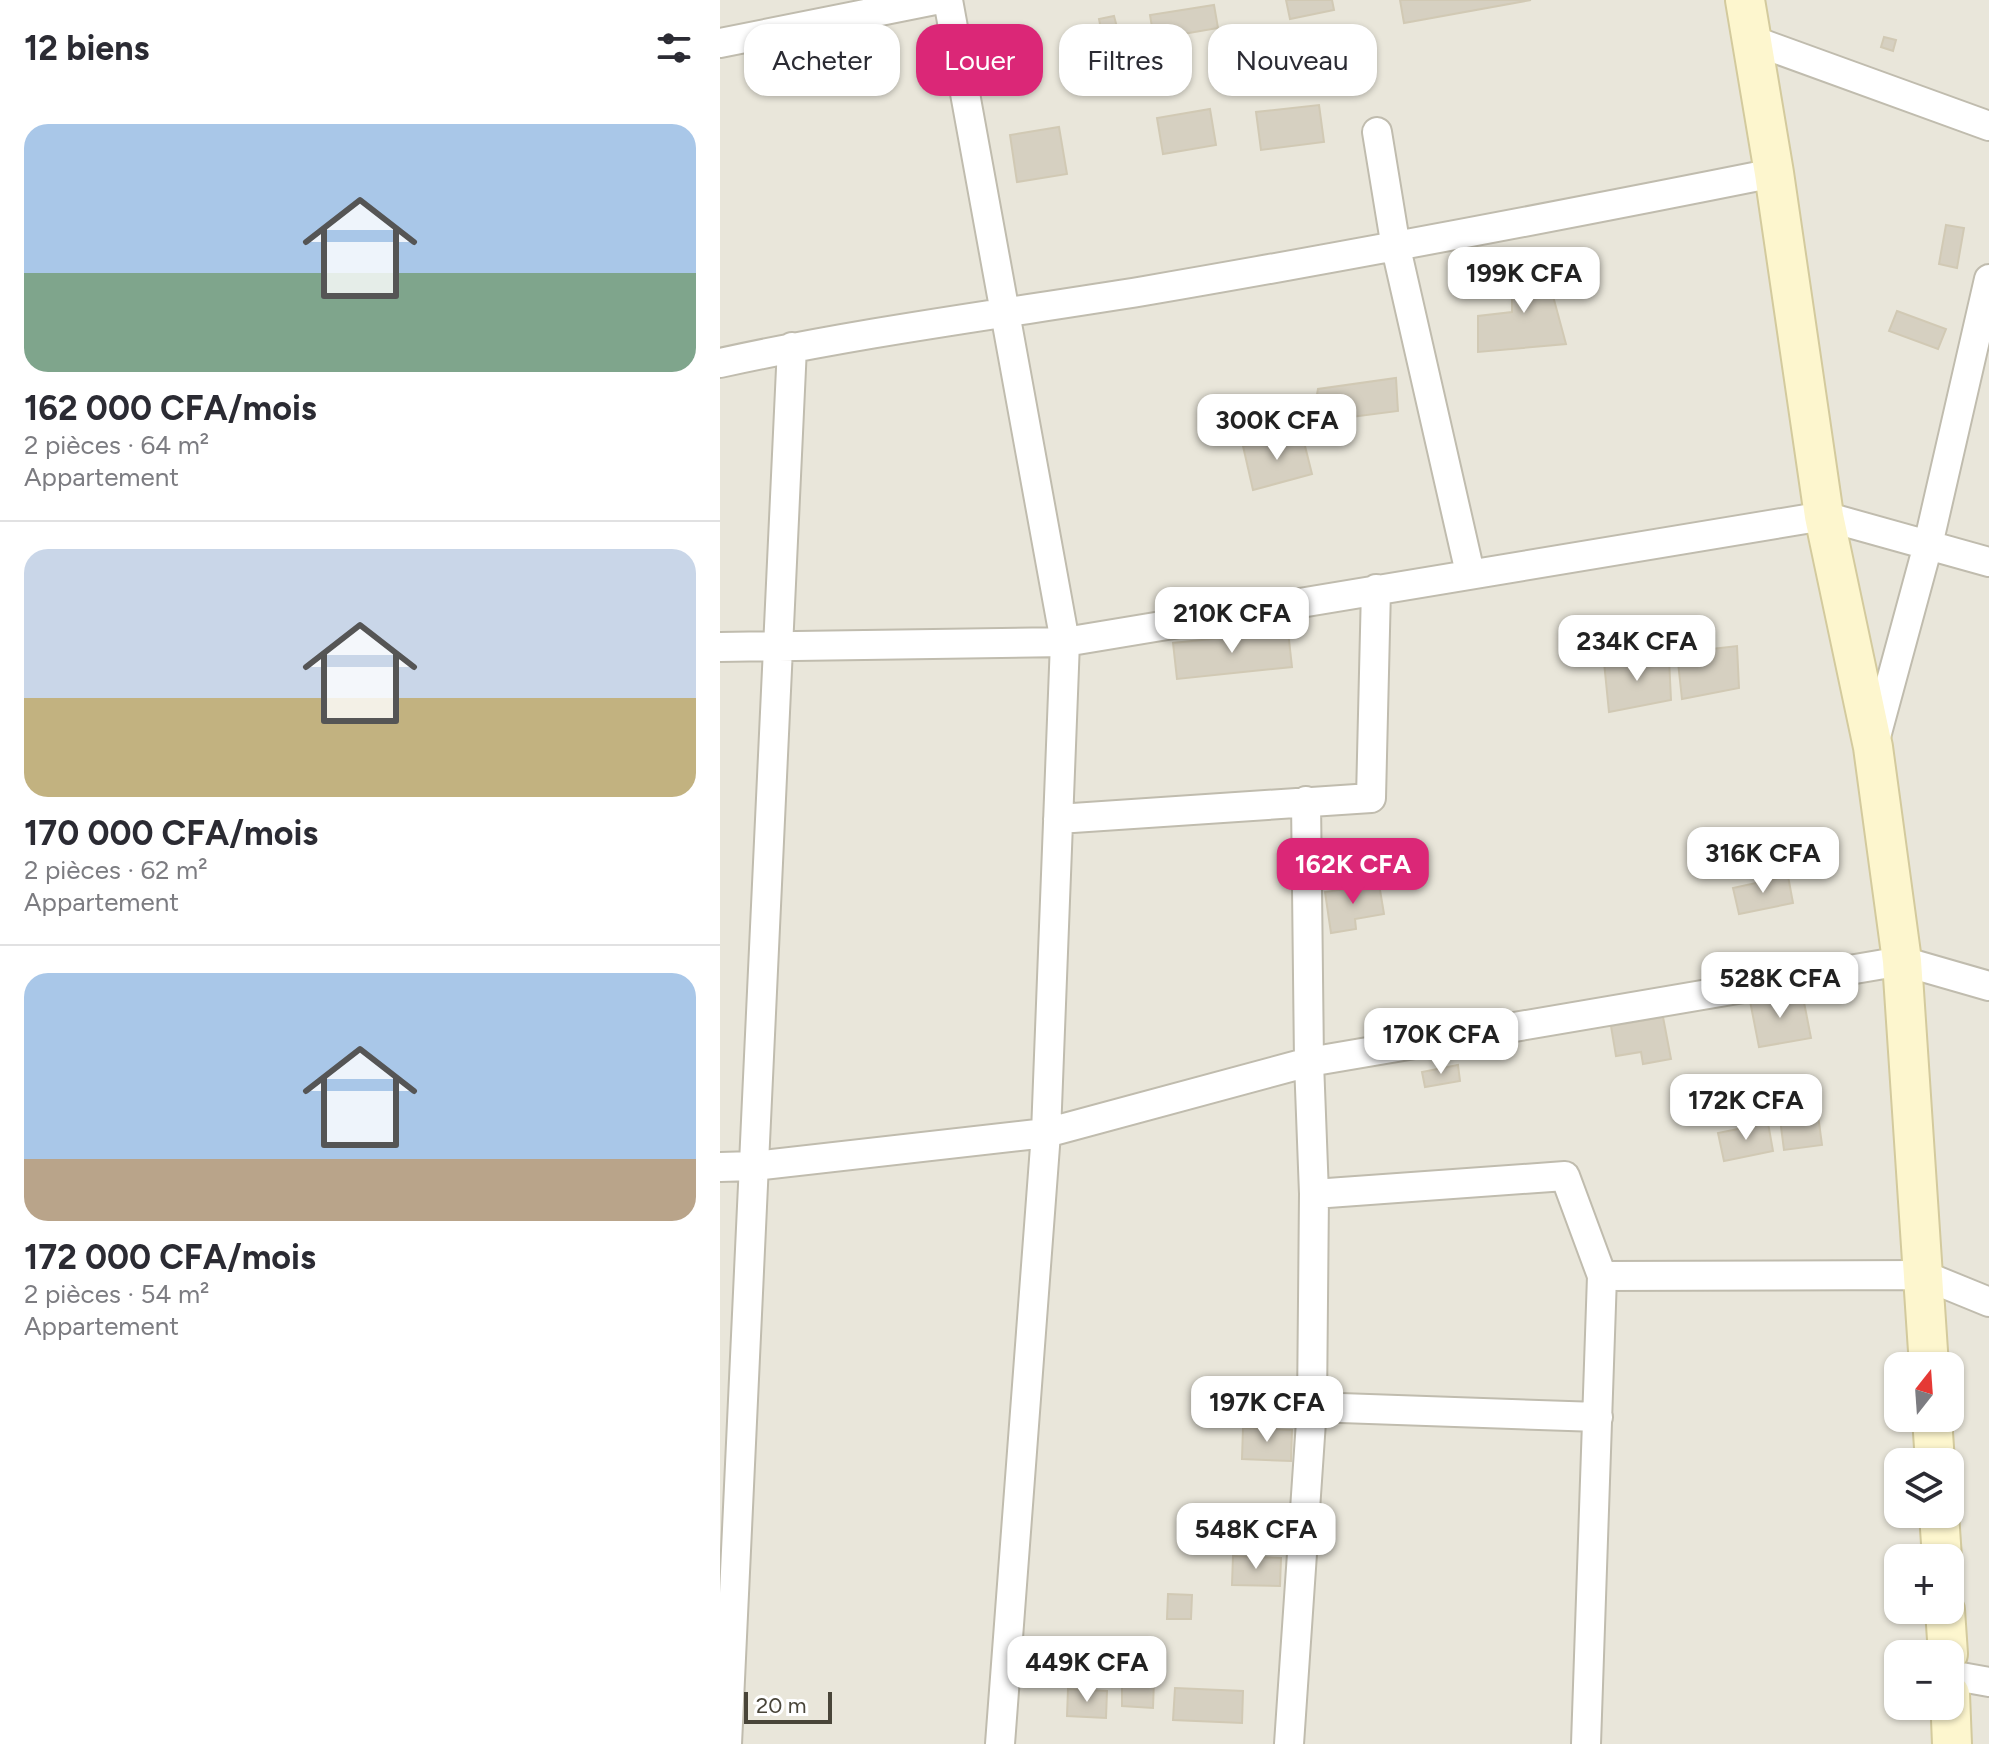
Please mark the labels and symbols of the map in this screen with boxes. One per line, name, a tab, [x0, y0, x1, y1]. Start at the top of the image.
pin: 199K CFA	[1441, 247, 1607, 315]
pin: 300K CFA	[1194, 394, 1360, 462]
pin: 210K CFA	[1149, 587, 1315, 655]
pin: 234K CFA	[1554, 615, 1720, 683]
pin: 316K CFA	[1680, 827, 1846, 895]
pin: 162K CFA	[1270, 838, 1436, 906]
pin: 528K CFA	[1697, 952, 1863, 1020]
pin: 170K CFA	[1358, 1008, 1524, 1076]
pin: 172K CFA	[1663, 1074, 1829, 1142]
north arrow	[1884, 1352, 1964, 1432]
pin: 197K CFA	[1184, 1376, 1350, 1444]
pin: 548K CFA	[1173, 1503, 1339, 1571]
pin: 449K CFA	[1004, 1636, 1170, 1704]
scale bar	[744, 1688, 832, 1724]

